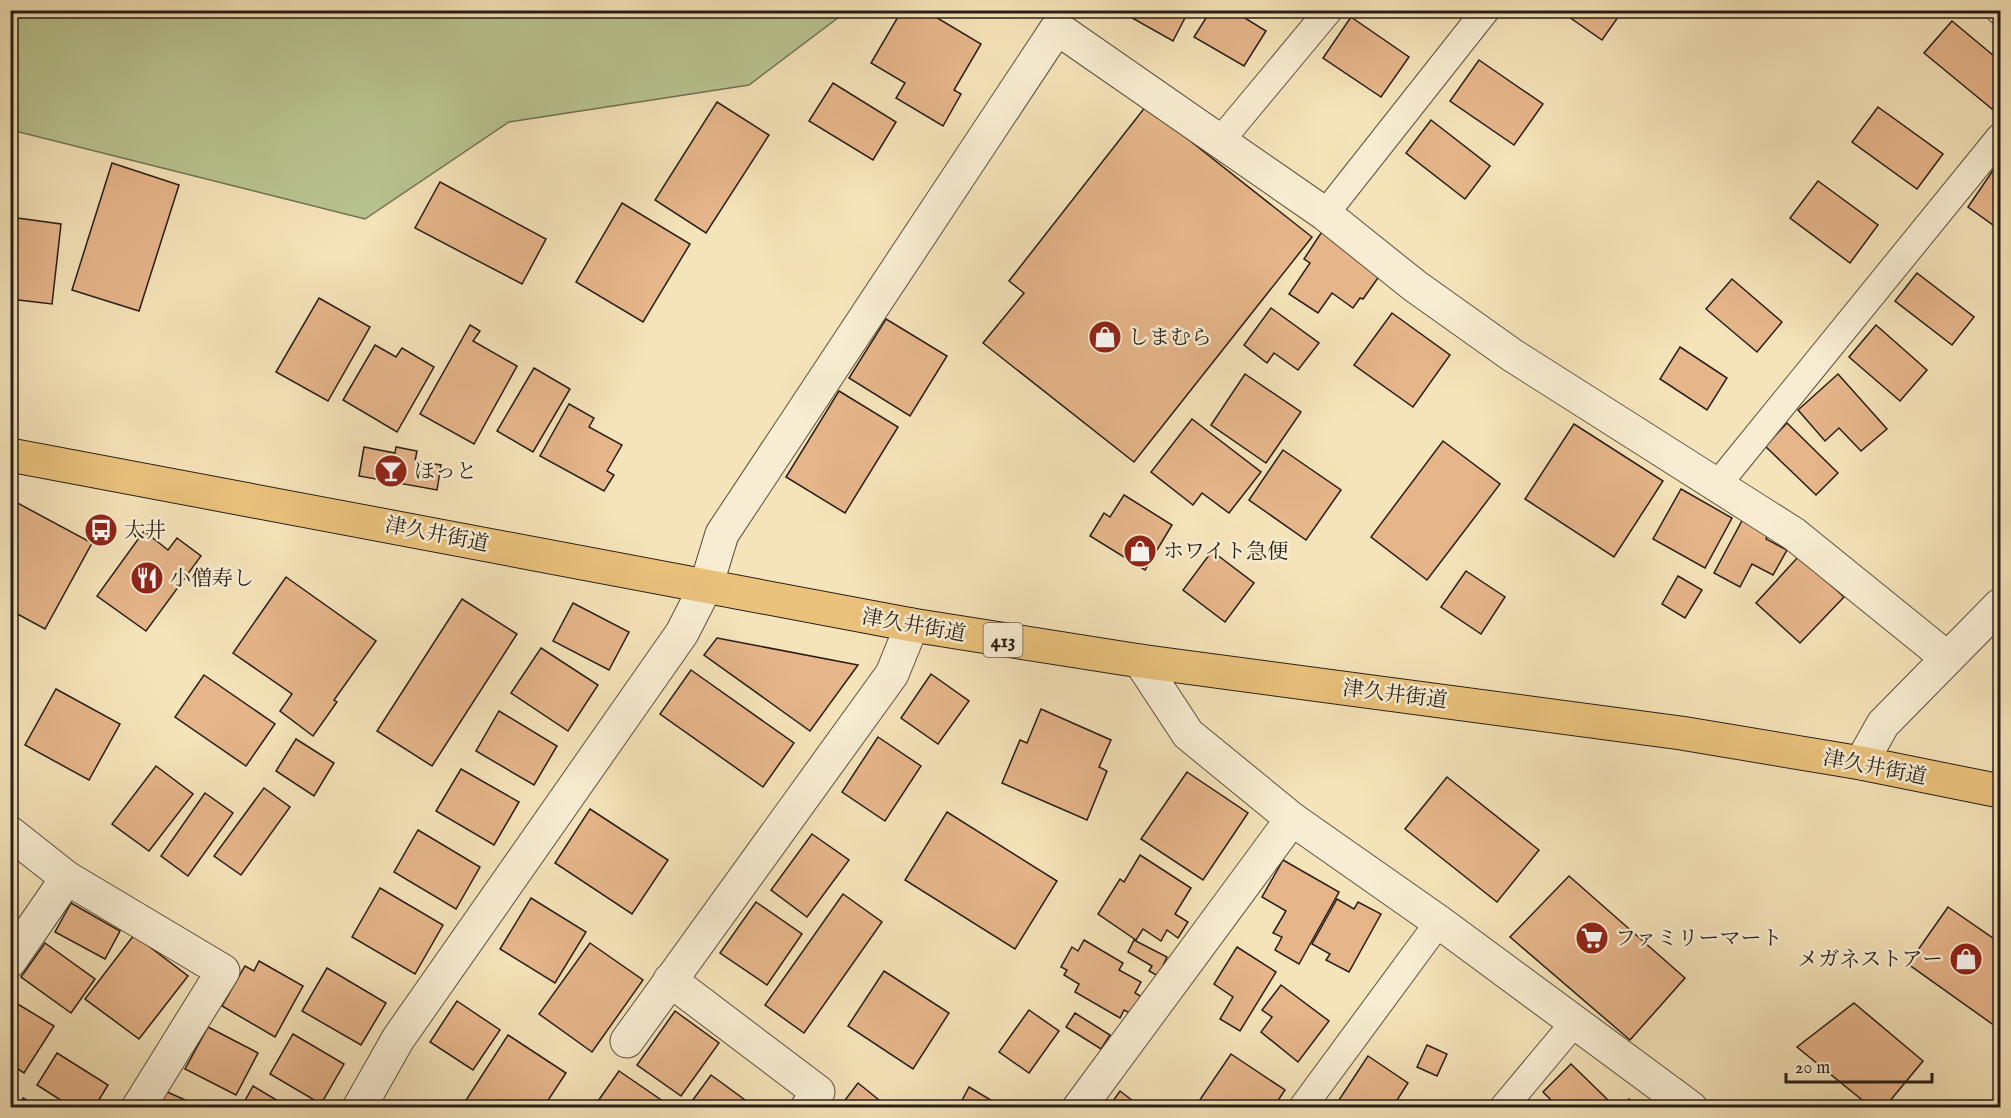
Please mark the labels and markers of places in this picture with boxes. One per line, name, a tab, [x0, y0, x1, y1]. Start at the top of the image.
shop icon: しまむら	[1087, 319, 1123, 355]
place label: しまむら	[1128, 325, 1212, 352]
bar icon: ほっと	[373, 453, 409, 489]
place label: ほっと	[414, 459, 477, 486]
bus stop icon: 太井	[83, 512, 119, 548]
place label: 太井	[124, 518, 166, 545]
shop icon: ホワイト急便	[1122, 533, 1158, 569]
place label: ホワイト急便	[1163, 539, 1288, 566]
restaurant icon: 小僧寿し	[129, 560, 165, 596]
place label: 小僧寿し	[170, 566, 254, 593]
supermarket icon: ファミリーマート	[1574, 920, 1610, 956]
place label: ファミリーマート	[1615, 926, 1783, 953]
shop icon: メガネストアー	[1948, 941, 1984, 977]
place label: メガネストアー	[1797, 947, 1943, 974]

